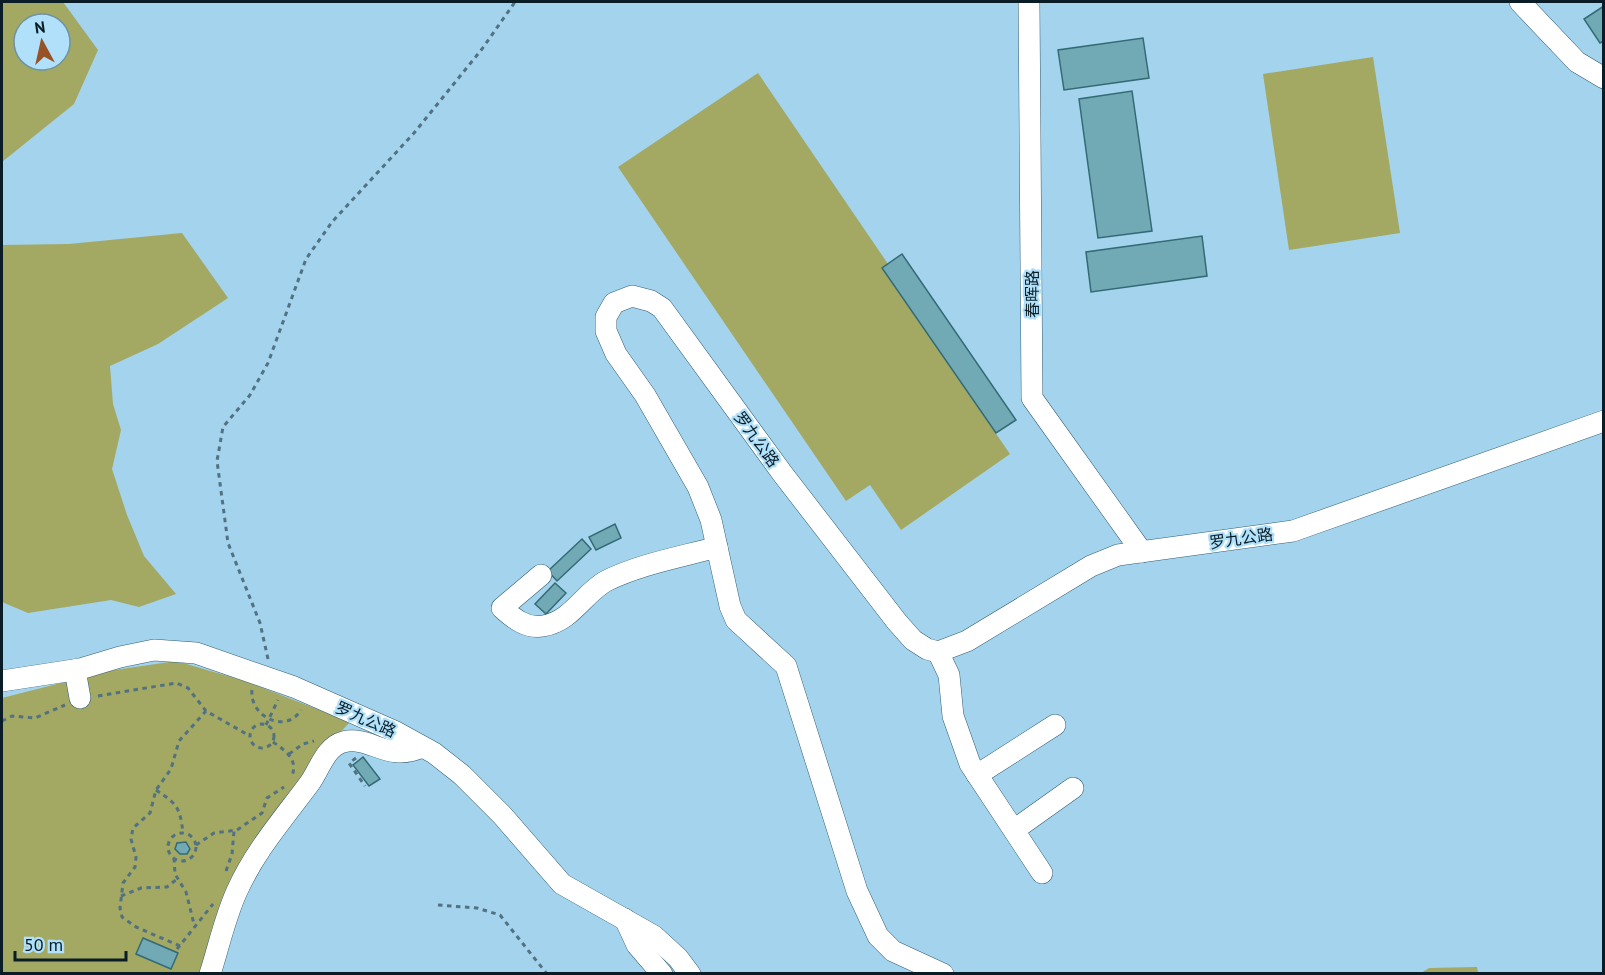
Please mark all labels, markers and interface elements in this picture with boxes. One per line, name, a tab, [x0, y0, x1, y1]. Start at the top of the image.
north arrow	[12, 12, 72, 72]
text: N	[33, 17, 47, 38]
street label: 春晖路	[1022, 270, 1042, 318]
street label: 罗九公路	[730, 407, 784, 471]
street label: 罗九公路	[1208, 524, 1274, 552]
street label: 罗九公路	[333, 697, 399, 741]
scale bar	[15, 924, 126, 962]
text: 50 m	[24, 933, 63, 956]

